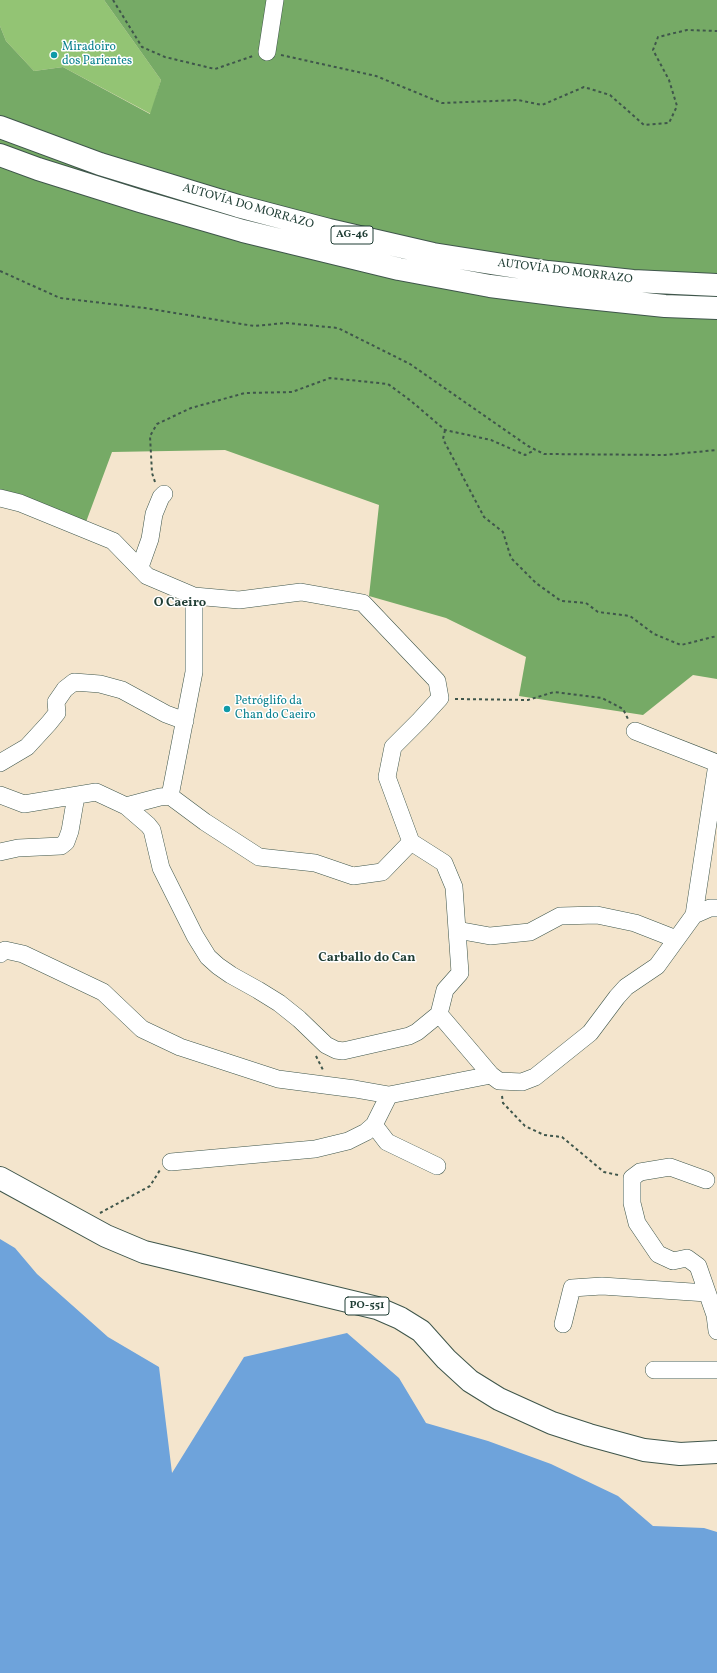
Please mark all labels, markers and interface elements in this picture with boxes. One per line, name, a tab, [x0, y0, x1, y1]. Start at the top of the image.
place label: Miradoiro dos Parientes	[62, 41, 132, 69]
marker: Miradoiro dos Parientes	[49, 50, 59, 60]
street label: AUTOVÍA DO MORRAZO	[181, 181, 315, 233]
road number: AG-46	[331, 226, 373, 244]
street label: AUTOVÍA DO MORRAZO	[497, 257, 633, 287]
district label: O Caeiro	[154, 596, 206, 612]
place label: Petróglifo da Chan do Caeiro	[235, 695, 316, 723]
marker: Petróglifo da Chan do Caeiro	[222, 704, 232, 714]
district label: Carballo do Can	[318, 951, 416, 967]
road number: PO-551	[345, 1297, 389, 1315]

